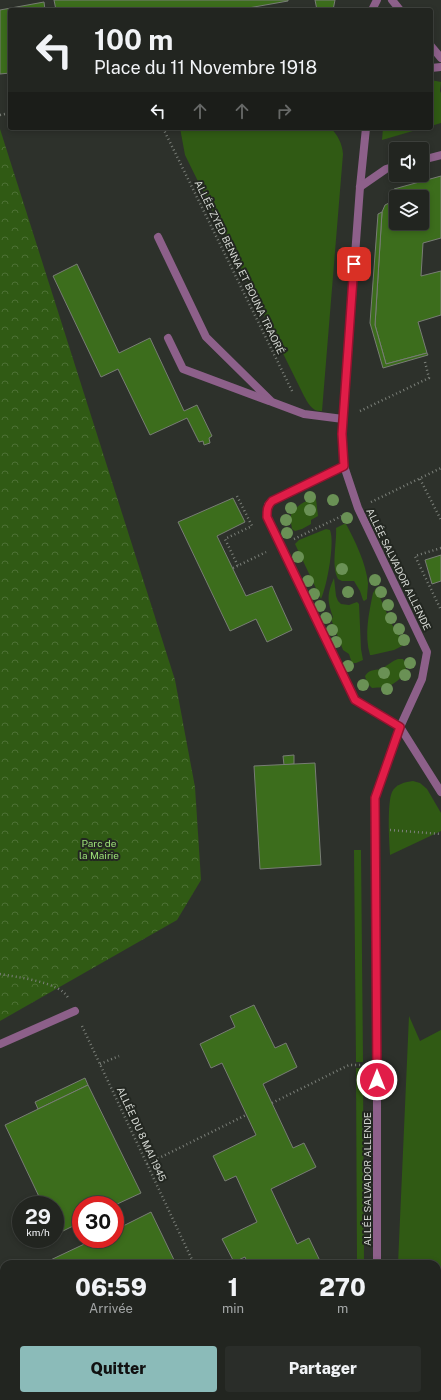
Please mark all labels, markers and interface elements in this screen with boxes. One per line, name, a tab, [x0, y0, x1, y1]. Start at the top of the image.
text: 100 m	[94, 23, 173, 56]
icon: left	[28, 24, 80, 76]
text: Place du 11 Novembre 1918	[94, 57, 317, 78]
icon: left	[147, 100, 169, 122]
icon: ahead	[189, 100, 211, 122]
icon: ahead	[231, 100, 253, 122]
icon: right	[273, 100, 295, 122]
map controls	[389, 142, 429, 230]
button: sound	[389, 142, 429, 182]
street label: ALLÉE ZYED BENNA ET BOUNA TRAORÉ	[193, 178, 287, 356]
button: layers	[389, 190, 429, 230]
pin	[337, 247, 371, 281]
icon: arrive	[343, 253, 365, 275]
street label: ALLÉE SALVADOR ALLENDE	[364, 506, 434, 632]
park label: Parc de la Mairie	[79, 837, 119, 861]
position arrow	[356, 1059, 398, 1101]
street label: ALLÉE DU 8 MAI 1945	[115, 1085, 169, 1183]
street label: ALLÉE SALVADOR ALLENDE	[361, 1112, 373, 1246]
speed limit sign: 30	[72, 1196, 124, 1248]
text: 29	[25, 1205, 51, 1229]
text: km/h	[26, 1226, 50, 1238]
text: 06:59	[75, 1273, 147, 1301]
text: 1	[228, 1273, 238, 1301]
text: 270	[319, 1273, 366, 1301]
text: Arrivée	[89, 1301, 133, 1316]
text: min	[222, 1301, 244, 1316]
text: m	[337, 1301, 348, 1316]
button: Quitter	[20, 1346, 217, 1392]
button: Partager	[225, 1346, 421, 1392]

